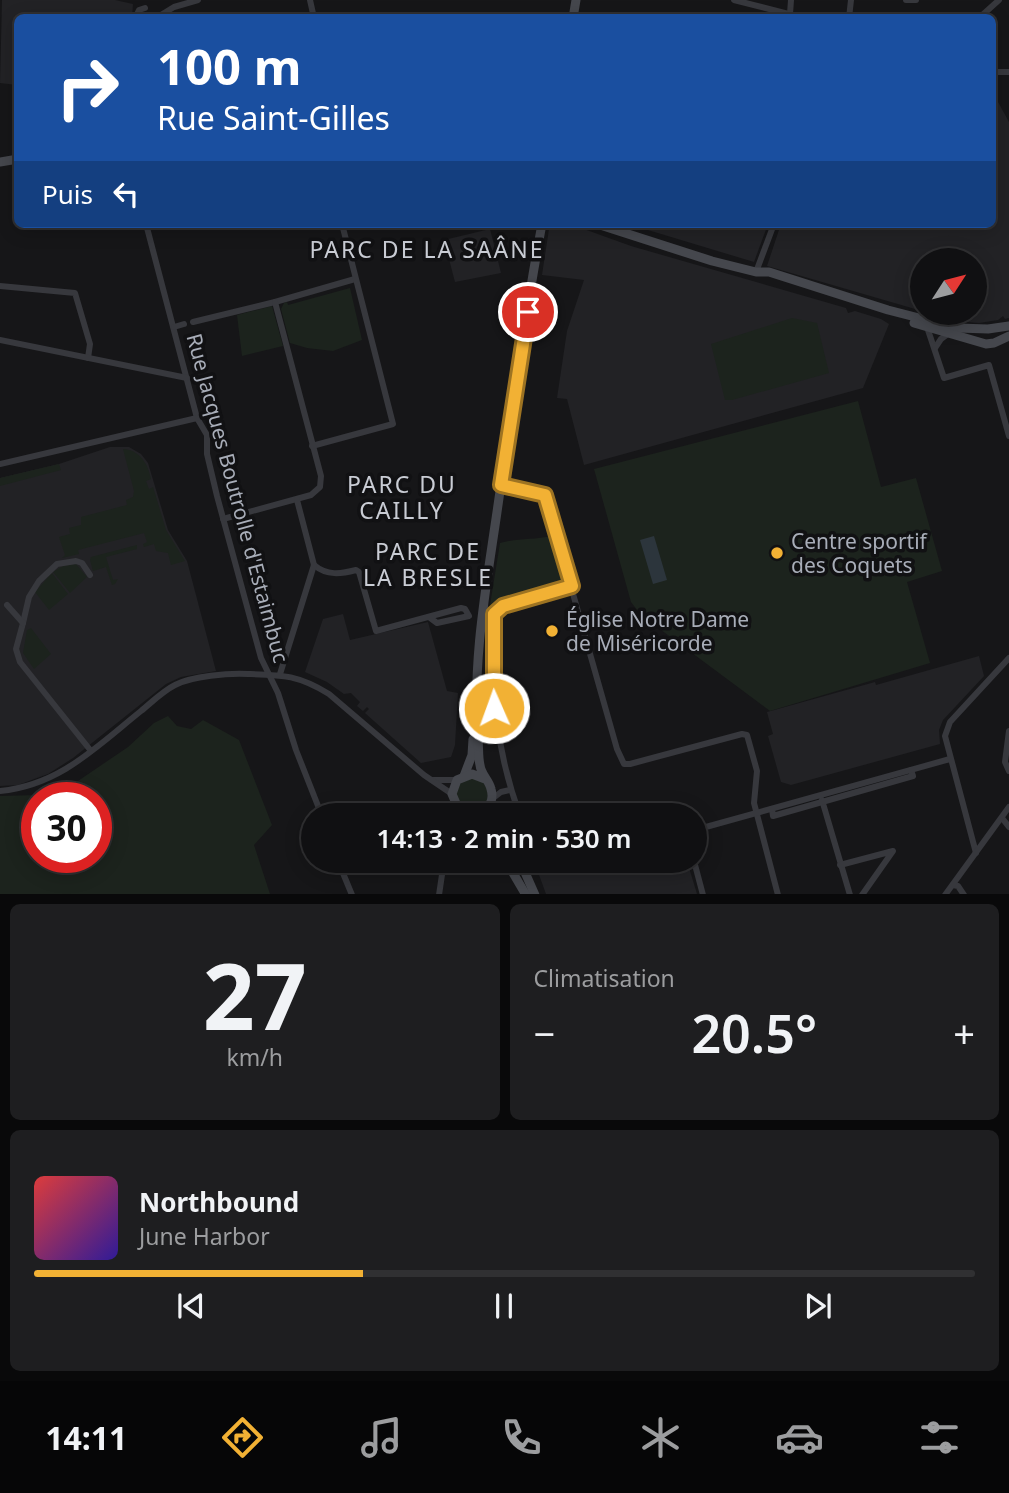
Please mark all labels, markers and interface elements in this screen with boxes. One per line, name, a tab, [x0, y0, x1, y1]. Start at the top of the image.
text: 100 m	[157, 33, 302, 99]
icon: right	[42, 42, 133, 133]
text: Rue Saint-Gilles	[157, 96, 390, 139]
icon: left	[107, 175, 145, 213]
text: Puis	[42, 176, 93, 212]
district label: PARC DE LA SAÂNE	[310, 233, 544, 265]
north arrow	[910, 248, 987, 326]
map controls	[910, 248, 987, 325]
pin	[498, 282, 558, 342]
icon: arrive	[509, 293, 547, 331]
street label: Rue Jacques Boutrolle d'Estaimbuc	[180, 330, 296, 666]
district label: PARC DU CAILLY	[347, 468, 457, 526]
place label: Centre sportif des Coquets	[791, 527, 929, 579]
district label: PARC DE LA BRESLE	[363, 535, 493, 593]
marker: Centre sportif des Coquets	[769, 545, 785, 561]
place label: Église Notre Dame de Miséricorde	[566, 605, 749, 657]
marker: Église Notre Dame de Miséricorde	[544, 623, 560, 639]
position arrow	[457, 671, 531, 745]
speed limit sign: 30	[21, 782, 112, 873]
text: 14:13 · 2 min · 530 m	[377, 820, 631, 856]
text: 27	[203, 933, 307, 1057]
text: Climatisation	[534, 962, 675, 994]
text: 20.5°	[691, 997, 817, 1068]
text: −	[534, 1007, 555, 1059]
text: +	[953, 1007, 975, 1059]
text: km/h	[226, 1041, 283, 1073]
text: Northbound	[139, 1184, 299, 1220]
text: June Harbor	[139, 1220, 270, 1252]
icon: previous	[172, 1287, 210, 1325]
icon: pause	[485, 1287, 523, 1325]
icon: next	[799, 1287, 837, 1325]
icon: directions	[218, 1413, 267, 1462]
icon: music	[357, 1413, 406, 1462]
icon: phone	[497, 1413, 546, 1462]
icon: climate	[636, 1413, 685, 1462]
icon: car	[775, 1413, 824, 1462]
icon: filters	[915, 1413, 964, 1462]
text: 14:11	[45, 1416, 127, 1459]

